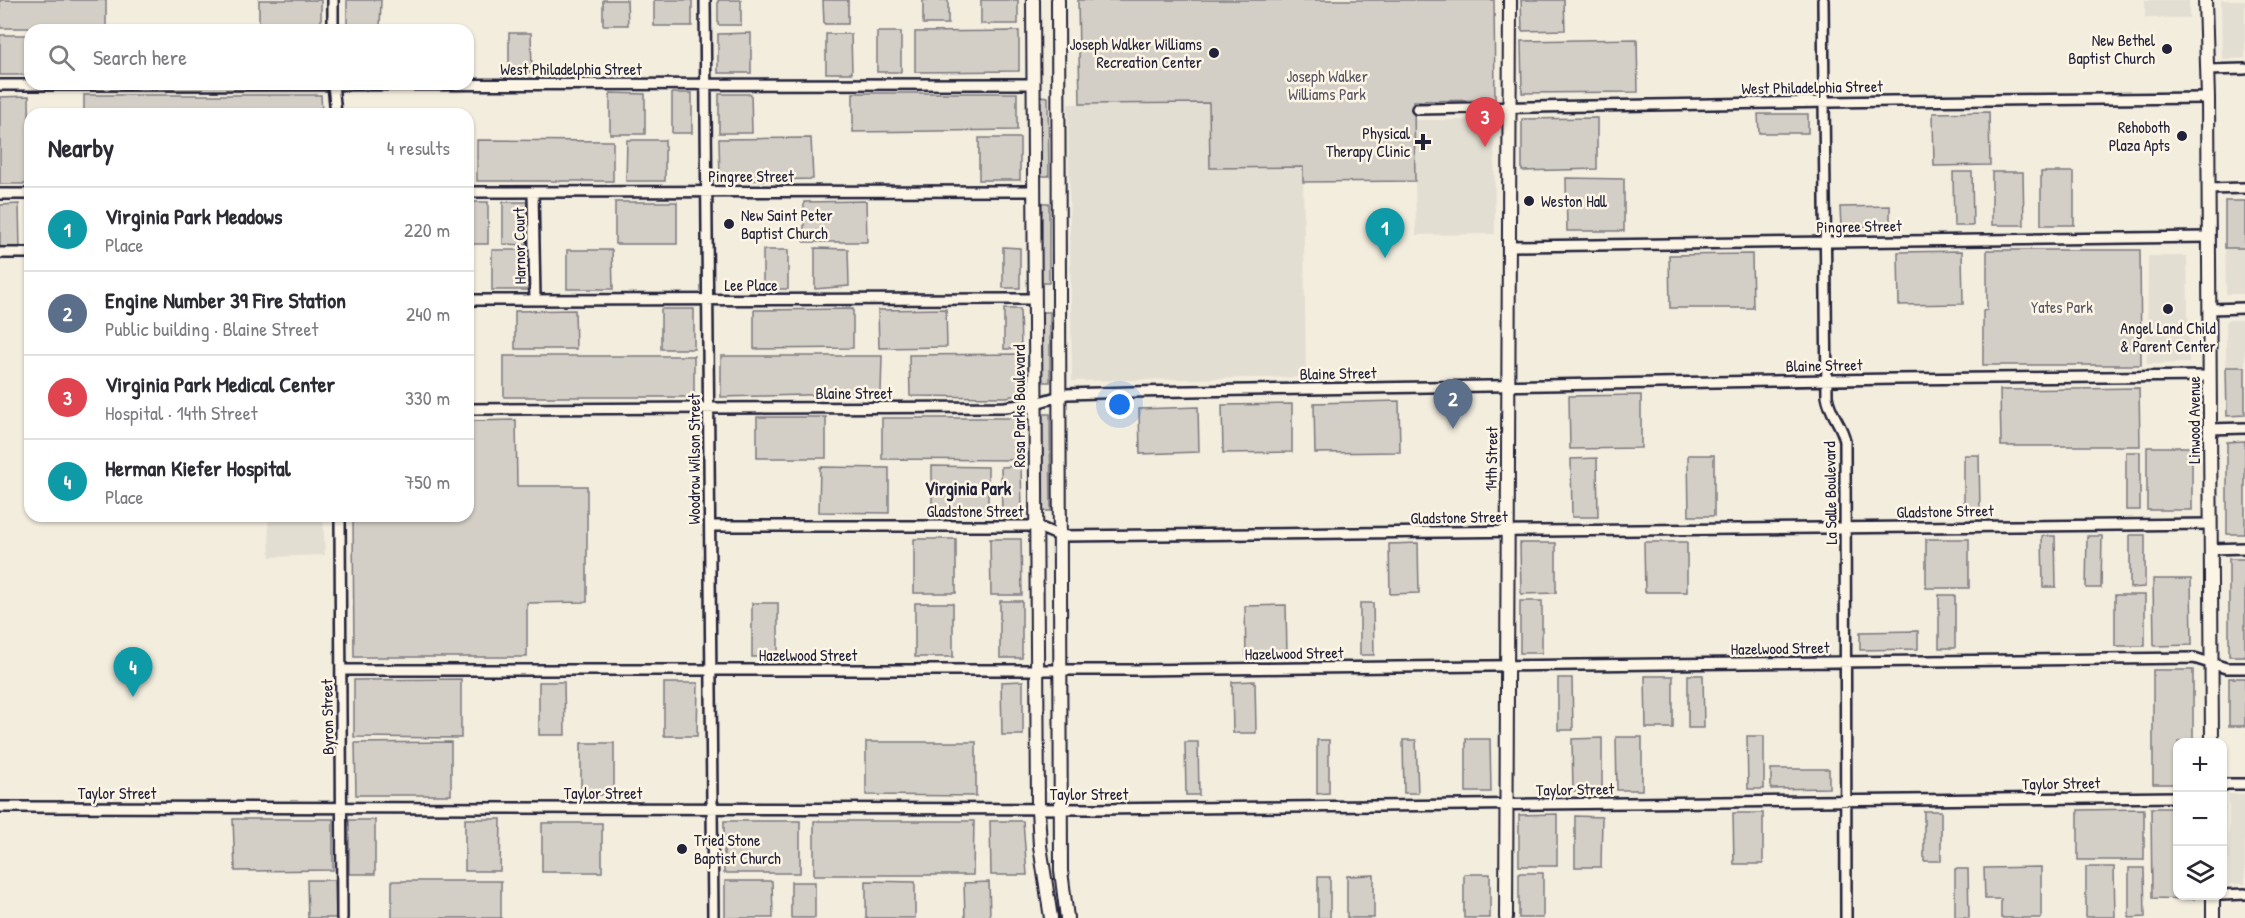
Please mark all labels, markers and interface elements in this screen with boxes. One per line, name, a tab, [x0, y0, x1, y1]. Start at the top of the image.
search box	[24, 24, 474, 90]
place label: New Bethel Baptist Church	[2068, 29, 2156, 69]
place label: Joseph Walker Williams Recreation Center	[1069, 33, 1202, 73]
icon: search	[45, 41, 78, 74]
text: Search here	[93, 42, 187, 72]
marker: New Bethel Baptist Church	[2160, 42, 2174, 56]
marker: Joseph Walker Williams Recreation Center	[1207, 46, 1221, 60]
street label: West Philadelphia Street	[500, 58, 642, 80]
park label: Joseph Walker Williams Park	[1286, 65, 1368, 105]
street label: West Philadelphia Street	[1741, 75, 1883, 99]
pin: 3	[1466, 98, 1504, 147]
place label: Rehoboth Plaza Apts	[2109, 116, 2170, 156]
place label: Physical Therapy Clinic	[1326, 122, 1411, 162]
marker: Rehoboth Plaza Apts	[2175, 129, 2189, 143]
text: Nearby	[48, 130, 114, 165]
marker: Physical Therapy Clinic	[1414, 133, 1432, 151]
text: 4 results	[387, 134, 450, 161]
street label: Pingree Street	[708, 165, 794, 187]
place label: Weston Hall	[1541, 190, 1607, 212]
marker: Weston Hall	[1522, 194, 1536, 208]
text: Virginia Park Meadows	[105, 201, 282, 231]
place label: New Saint Peter Baptist Church	[741, 204, 833, 244]
street label: Harnor Court	[507, 207, 531, 285]
pin: 1	[1366, 208, 1404, 258]
street label: Pingree Street	[1816, 214, 1902, 238]
text: 1	[64, 216, 71, 243]
text: 220 m	[404, 216, 450, 243]
marker: New Saint Peter Baptist Church	[722, 217, 736, 231]
text: Place	[105, 231, 144, 258]
street label: Lee Place	[724, 274, 778, 296]
text: Engine Number 39 Fire Station	[105, 285, 346, 315]
park label: Yates Park	[2031, 296, 2093, 318]
text: 2	[63, 300, 72, 327]
text: 240 m	[406, 300, 450, 327]
marker: Angel Land Child & Parent Center	[2161, 302, 2175, 316]
text: Public building · Blaine Street	[105, 315, 318, 342]
place label: Angel Land Child & Parent Center	[2120, 317, 2216, 357]
street label: Rosa Parks Boulevard	[1008, 344, 1030, 468]
street label: Blaine Street	[1785, 353, 1863, 377]
street label: Blaine Street	[1299, 361, 1377, 385]
text: Virginia Park Medical Center	[105, 369, 335, 399]
street label: Linwood Avenue	[2183, 376, 2205, 464]
pin: 2	[1434, 380, 1472, 429]
street label: Blaine Street	[816, 382, 893, 404]
text: 3	[63, 384, 72, 411]
text: 330 m	[405, 384, 450, 411]
your location	[1105, 390, 1134, 419]
street label: Woodrow Wilson Street	[683, 393, 705, 525]
text: Hospital · 14th Street	[105, 399, 258, 426]
street label: 14th Street	[1479, 426, 1503, 492]
street label: La Salle Boulevard	[1818, 441, 1842, 545]
text: Herman Kiefer Hospital	[105, 453, 291, 483]
text: 4	[64, 468, 71, 495]
text: 750 m	[404, 468, 450, 495]
district label: Virginia Park	[925, 476, 1012, 502]
text: Place	[105, 483, 144, 510]
street label: Gladstone Street	[1896, 499, 1994, 523]
street label: Gladstone Street	[926, 500, 1024, 522]
street label: Gladstone Street	[1410, 505, 1508, 529]
street label: Hazelwood Street	[1730, 636, 1830, 660]
street label: Hazelwood Street	[1244, 641, 1344, 665]
street label: Hazelwood Street	[759, 644, 858, 666]
pin: 4	[114, 648, 152, 697]
street label: Byron Street	[315, 678, 339, 755]
map controls	[2173, 738, 2227, 900]
button: +	[2173, 738, 2227, 792]
street label: Taylor Street	[2022, 771, 2101, 795]
street label: Taylor Street	[1536, 777, 1615, 801]
street label: Taylor Street	[78, 782, 157, 804]
street label: Taylor Street	[564, 782, 643, 804]
street label: Taylor Street	[1050, 783, 1129, 805]
button: −	[2173, 792, 2227, 846]
place label: Tried Stone Baptist Church	[694, 829, 781, 869]
marker: Tried Stone Baptist Church	[675, 842, 689, 856]
button: layers	[2173, 846, 2227, 900]

